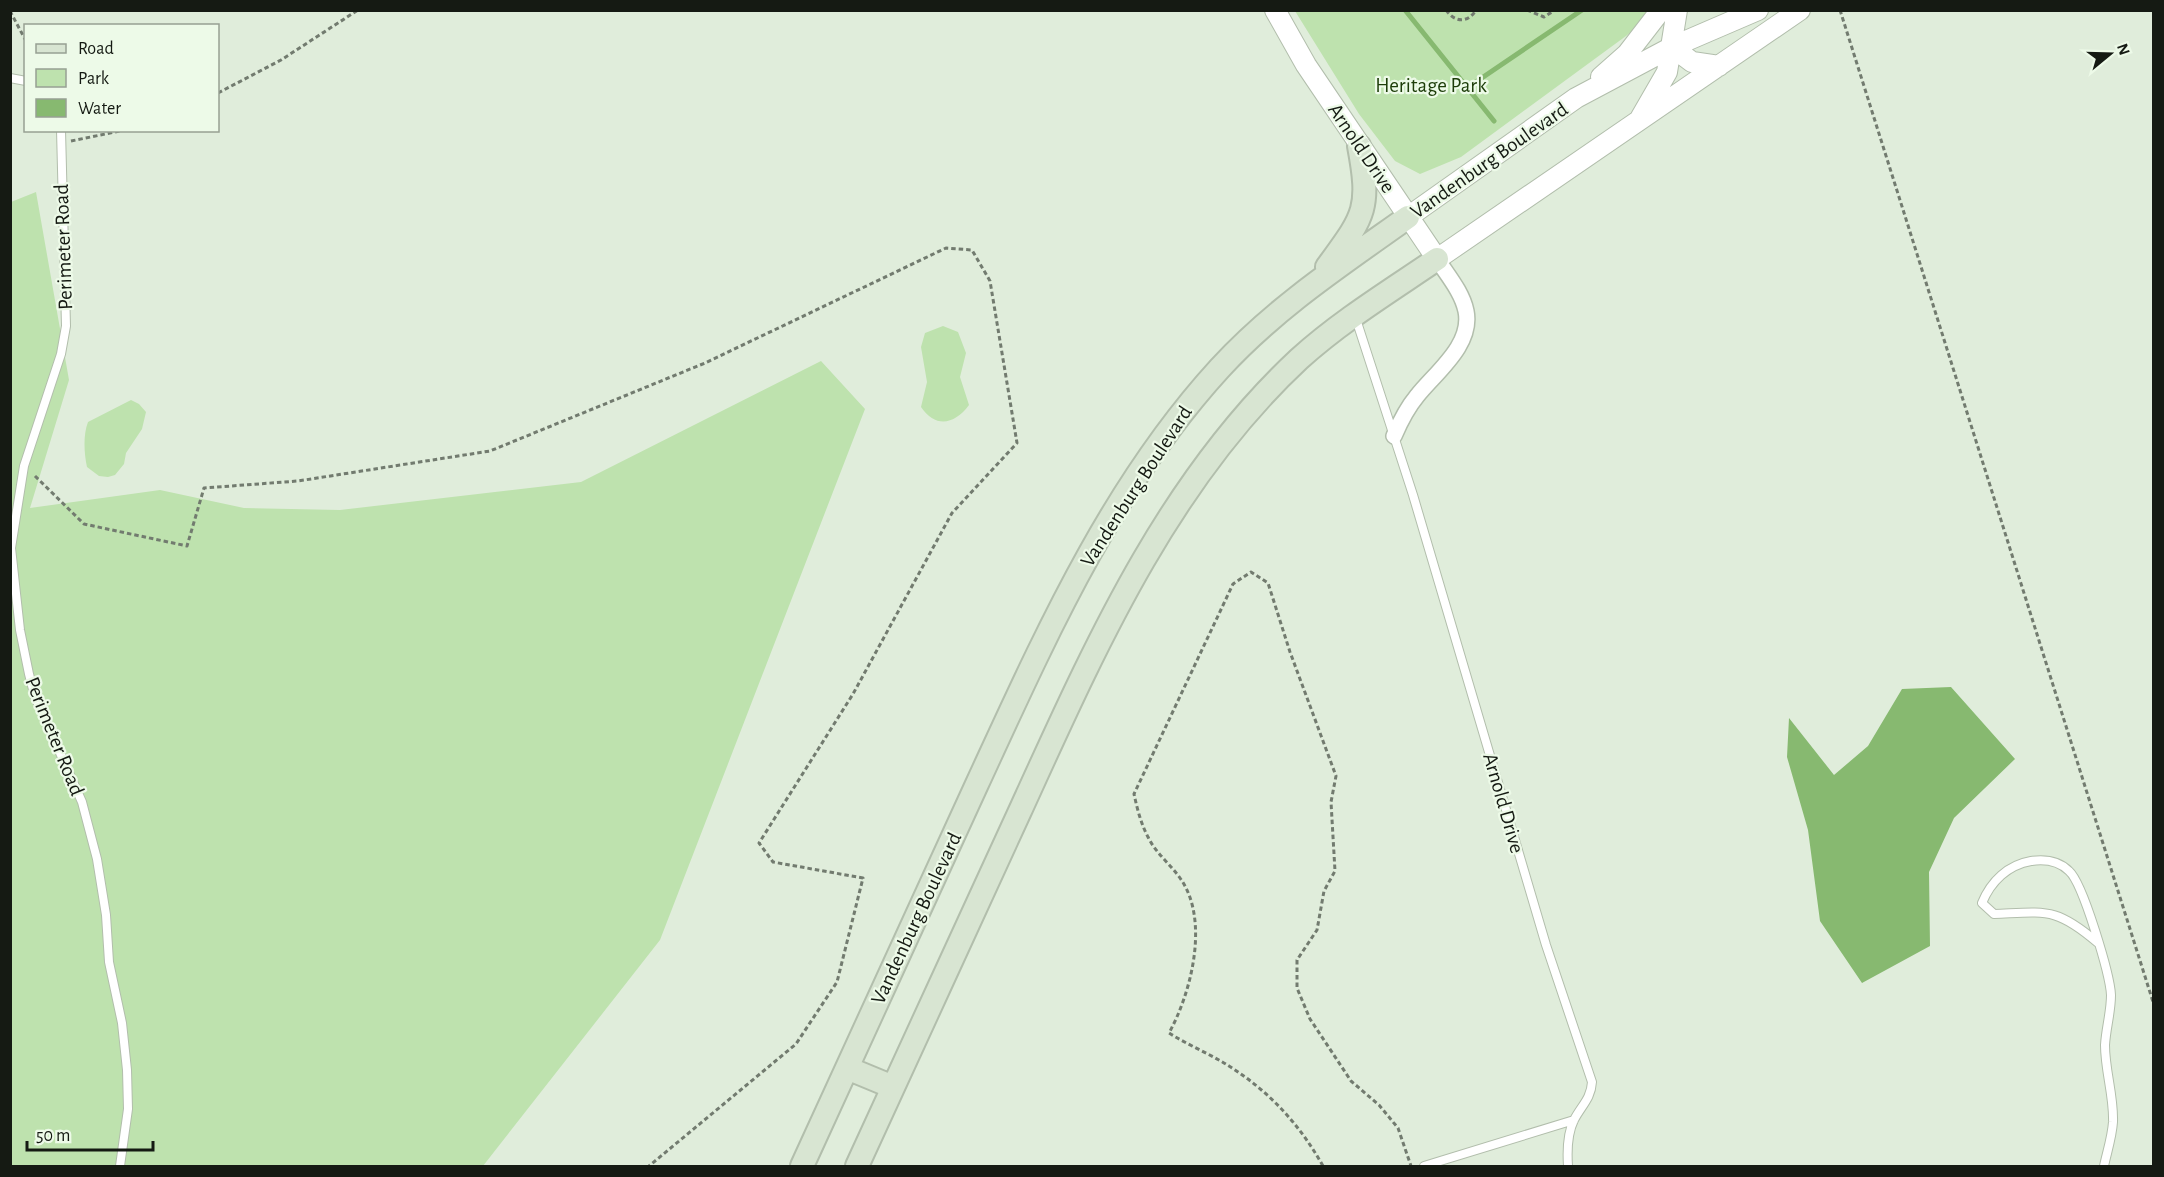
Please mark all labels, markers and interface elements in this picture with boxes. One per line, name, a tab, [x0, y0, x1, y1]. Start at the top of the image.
legend	[24, 24, 219, 132]
north arrow	[2080, 24, 2140, 84]
text: Road	[78, 40, 114, 58]
text: N	[2114, 42, 2133, 57]
text: Park	[78, 70, 110, 88]
park label: Heritage Park	[1375, 75, 1487, 96]
street label: Vandenburg Boulevard	[1407, 98, 1572, 223]
text: Water	[78, 100, 121, 118]
street label: Arnold Drive	[1324, 100, 1399, 197]
street label: Perimeter Road	[51, 183, 76, 310]
street label: Vandenburg Boulevard	[1077, 402, 1196, 570]
street label: Perimeter Road	[21, 674, 88, 799]
street label: Arnold Drive	[1479, 751, 1528, 856]
street label: Vandenburg Boulevard	[867, 829, 965, 1007]
scale bar	[27, 1114, 153, 1152]
text: 50 m	[36, 1127, 70, 1145]

